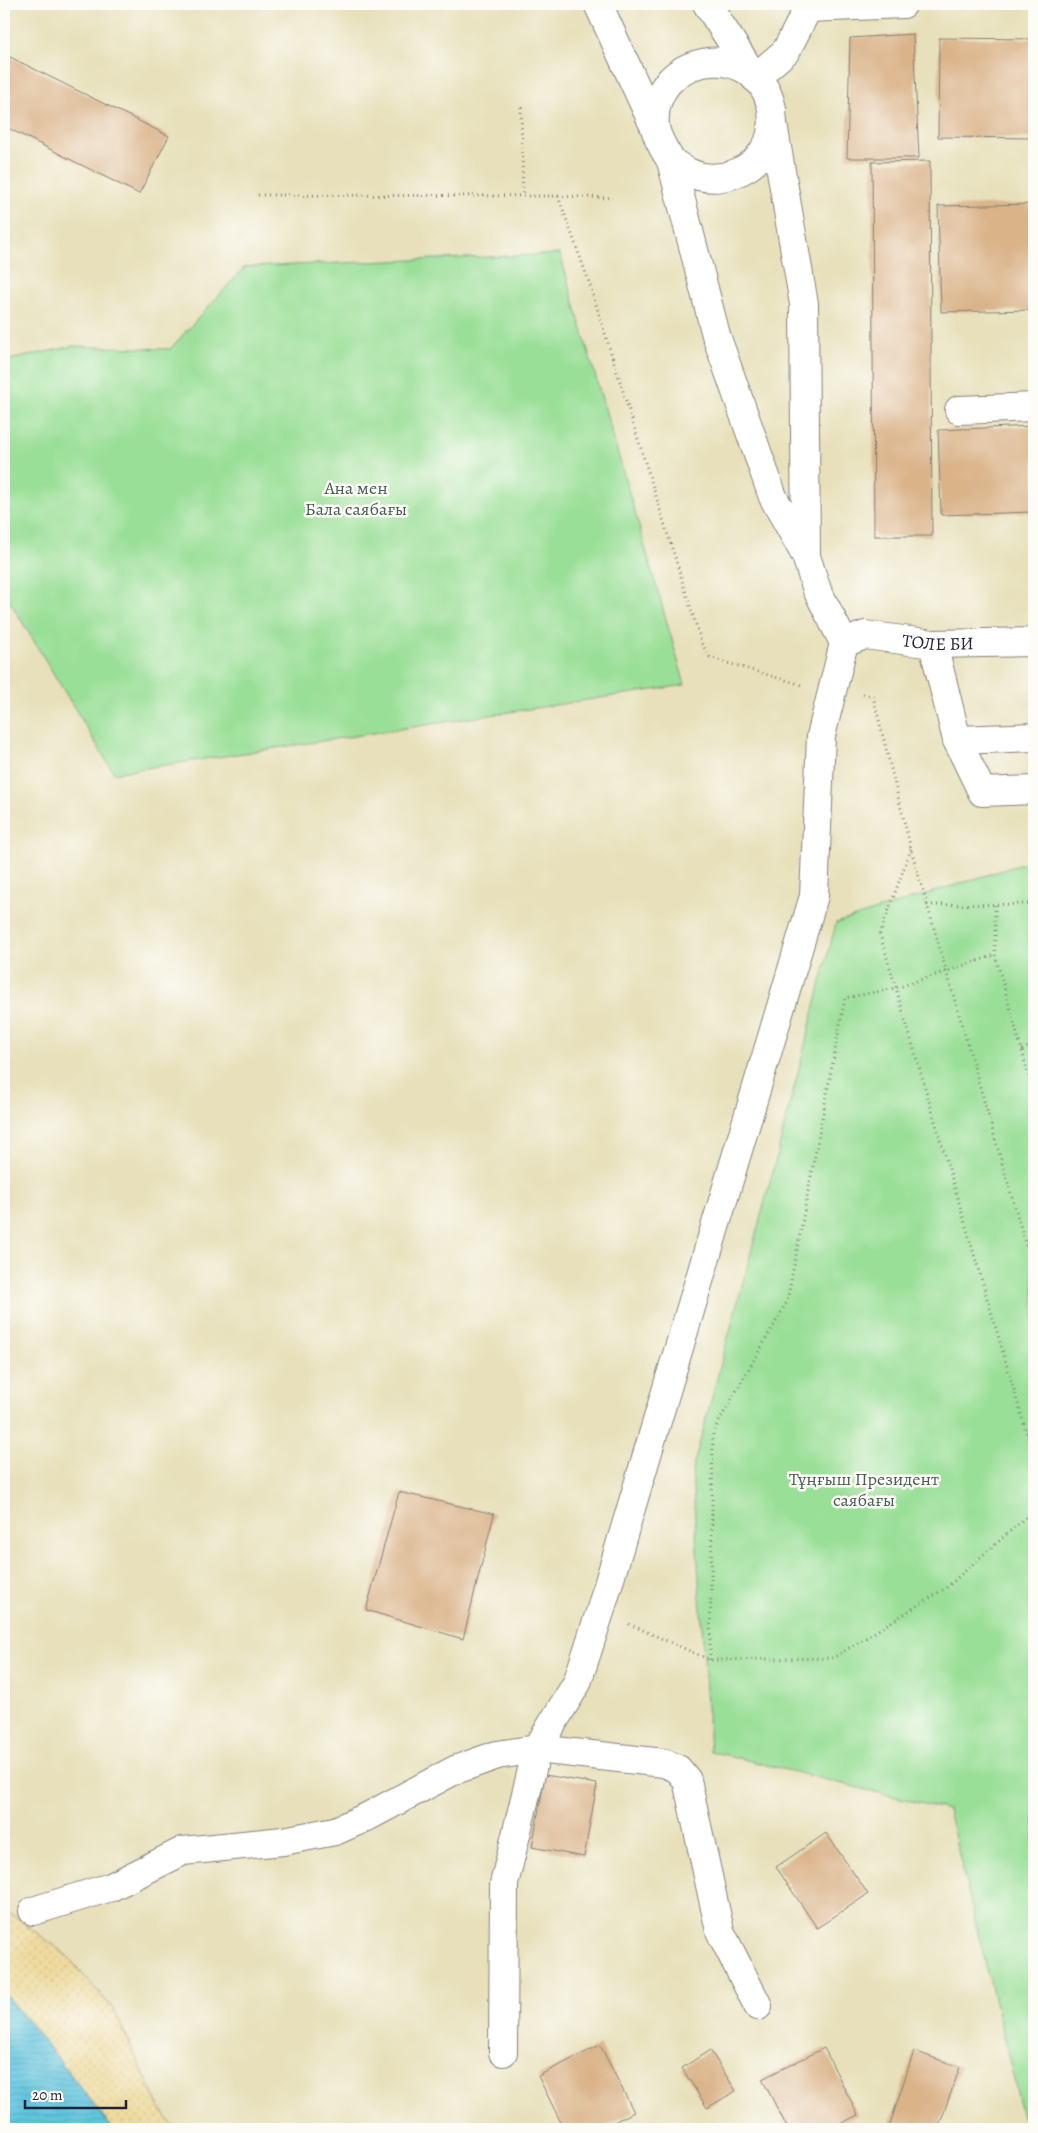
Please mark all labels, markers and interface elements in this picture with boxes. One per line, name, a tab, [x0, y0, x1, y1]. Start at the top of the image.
park label: Ана мен Бала саябағы	[305, 476, 407, 521]
street label: ТОЛЕ БИ	[901, 628, 974, 656]
park label: Тұңғыш Президент саябағы	[789, 1467, 939, 1512]
scale bar	[25, 2078, 126, 2110]
text: 20 m	[32, 2085, 63, 2105]

